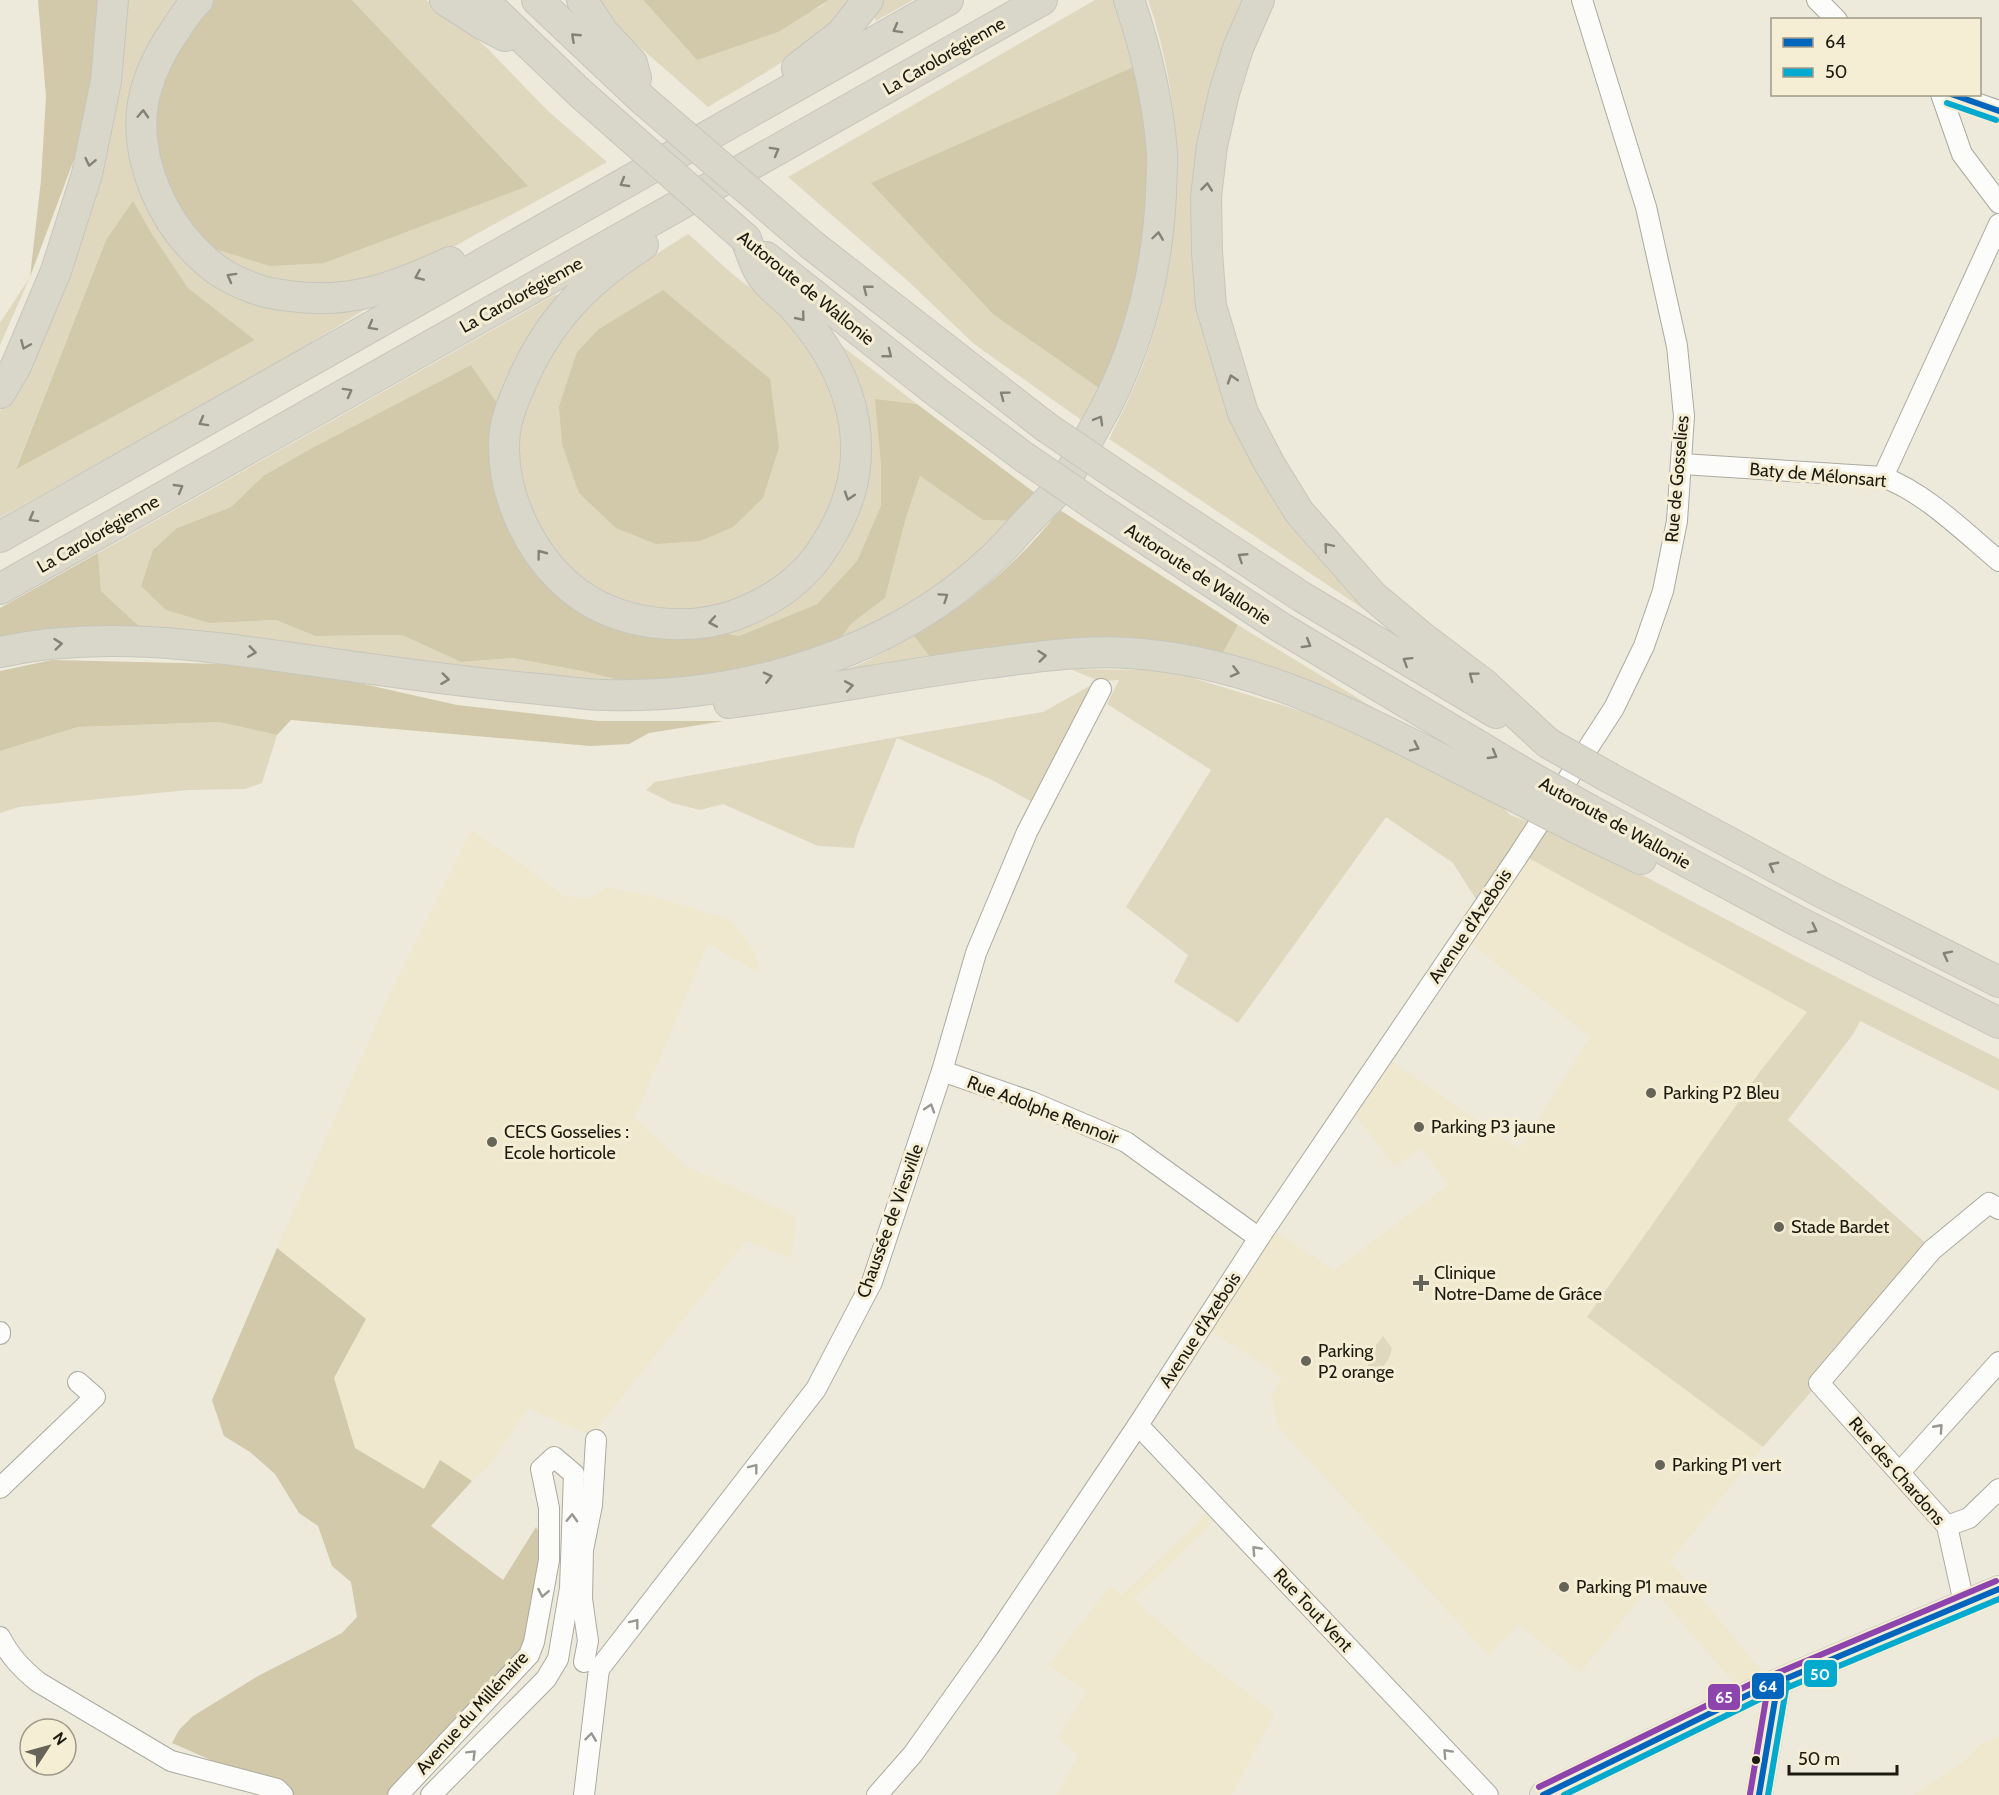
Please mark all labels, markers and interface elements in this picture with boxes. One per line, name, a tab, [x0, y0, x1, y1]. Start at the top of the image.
street label: La Carolorégienne	[879, 12, 1009, 100]
legend	[1771, 18, 1981, 96]
one-way arrow	[893, 22, 903, 33]
text: 64	[1825, 31, 1846, 53]
one-way arrow	[572, 33, 582, 44]
text: 50	[1825, 61, 1847, 83]
one-way arrow	[136, 110, 149, 119]
one-way arrow	[769, 147, 780, 158]
one-way arrow	[84, 156, 97, 166]
one-way arrow	[620, 176, 630, 187]
one-way arrow	[1201, 182, 1213, 191]
street label: Autoroute de Wallonie	[733, 226, 879, 350]
one-way arrow	[1151, 231, 1163, 241]
street label: La Carolorégienne	[456, 252, 586, 338]
one-way arrow	[414, 269, 425, 281]
one-way arrow	[227, 273, 237, 284]
one-way arrow	[863, 285, 874, 296]
one-way arrow	[793, 310, 804, 321]
one-way arrow	[368, 319, 378, 330]
one-way arrow	[20, 339, 32, 350]
one-way arrow	[881, 346, 892, 357]
one-way arrow	[1227, 374, 1240, 385]
one-way arrow	[342, 388, 352, 399]
one-way arrow	[1000, 392, 1011, 403]
one-way arrow	[198, 415, 209, 426]
street label: Rue de Gosselies	[1660, 415, 1694, 543]
one-way arrow	[1092, 416, 1104, 427]
street label: Baty de Mélonsart	[1749, 458, 1887, 492]
one-way arrow	[172, 484, 183, 495]
street label: La Carolorégienne	[33, 490, 163, 578]
one-way arrow	[844, 490, 856, 501]
one-way arrow	[29, 511, 39, 522]
street label: Autoroute de Wallonie	[1121, 519, 1275, 629]
one-way arrow	[1324, 543, 1335, 554]
one-way arrow	[537, 549, 548, 560]
one-way arrow	[1237, 553, 1248, 564]
one-way arrow	[938, 593, 949, 604]
one-way arrow	[708, 615, 717, 627]
one-way arrow	[1301, 637, 1311, 648]
one-way arrow	[53, 638, 62, 651]
one-way arrow	[247, 646, 257, 658]
one-way arrow	[1037, 650, 1047, 663]
one-way arrow	[1403, 656, 1413, 668]
one-way arrow	[1230, 665, 1240, 678]
one-way arrow	[441, 672, 450, 684]
one-way arrow	[763, 672, 773, 684]
one-way arrow	[1469, 672, 1480, 683]
one-way arrow	[845, 680, 854, 692]
one-way arrow	[1408, 740, 1419, 751]
one-way arrow	[1487, 747, 1497, 759]
street label: Autoroute de Wallonie	[1535, 772, 1695, 874]
one-way arrow	[1769, 862, 1780, 873]
street label: Avenue d'Azebois	[1424, 865, 1516, 987]
one-way arrow	[1807, 922, 1818, 933]
one-way arrow	[1942, 951, 1953, 962]
street label: Rue Adolphe Rennoir	[964, 1071, 1122, 1149]
place label: Parking P2 Bleu	[1663, 1082, 1780, 1104]
marker: Parking P2 Bleu	[1644, 1086, 1658, 1100]
one-way arrow	[922, 1103, 935, 1113]
place label: Parking P3 jaune	[1431, 1116, 1555, 1138]
marker: Parking P3 jaune	[1412, 1120, 1426, 1134]
place label: CECS Gosselies : Ecole horticole	[504, 1121, 629, 1164]
marker: CECS Gosselies : Ecole horticole	[485, 1135, 499, 1149]
street label: Chaussée de Viesville	[852, 1141, 928, 1301]
place label: Stade Bardet	[1791, 1216, 1889, 1238]
marker: Stade Bardet	[1772, 1220, 1786, 1234]
place label: Clinique Notre-Dame de Grâce	[1434, 1262, 1602, 1305]
street label: Avenue d'Azebois	[1155, 1268, 1245, 1392]
marker: Clinique Notre-Dame de Grâce	[1412, 1274, 1430, 1292]
place label: Parking P2 orange	[1318, 1340, 1394, 1383]
marker: Parking P2 orange	[1299, 1354, 1313, 1368]
street label: Rue des Chardons	[1844, 1412, 1950, 1530]
one-way arrow	[1932, 1425, 1943, 1435]
place label: Parking P1 vert	[1672, 1454, 1781, 1476]
marker: Parking P1 vert	[1653, 1458, 1667, 1472]
one-way arrow	[747, 1464, 758, 1475]
one-way arrow	[566, 1513, 579, 1522]
one-way arrow	[1252, 1546, 1263, 1557]
street label: Rue Tout Vent	[1269, 1564, 1357, 1656]
place label: Parking P1 mauve	[1576, 1576, 1707, 1598]
marker: Parking P1 mauve	[1557, 1580, 1571, 1594]
one-way arrow	[537, 1587, 550, 1597]
one-way arrow	[627, 1618, 638, 1629]
street label: Avenue du Millénaire	[411, 1647, 533, 1779]
line badge: 50	[1803, 1659, 1838, 1688]
text: 50	[1810, 1665, 1830, 1684]
line badge: 64	[1751, 1672, 1785, 1700]
text: 64	[1759, 1677, 1778, 1696]
line badge: 65	[1707, 1683, 1741, 1711]
text: 65	[1715, 1688, 1733, 1707]
north arrow	[18, 1717, 78, 1777]
text: N	[49, 1728, 71, 1749]
one-way arrow	[584, 1732, 596, 1742]
scale bar	[1789, 1738, 1897, 1776]
text: 50 m	[1798, 1748, 1840, 1770]
one-way arrow	[1444, 1749, 1455, 1760]
one-way arrow	[465, 1750, 476, 1760]
unlabelled marker	[1750, 1754, 1762, 1766]

